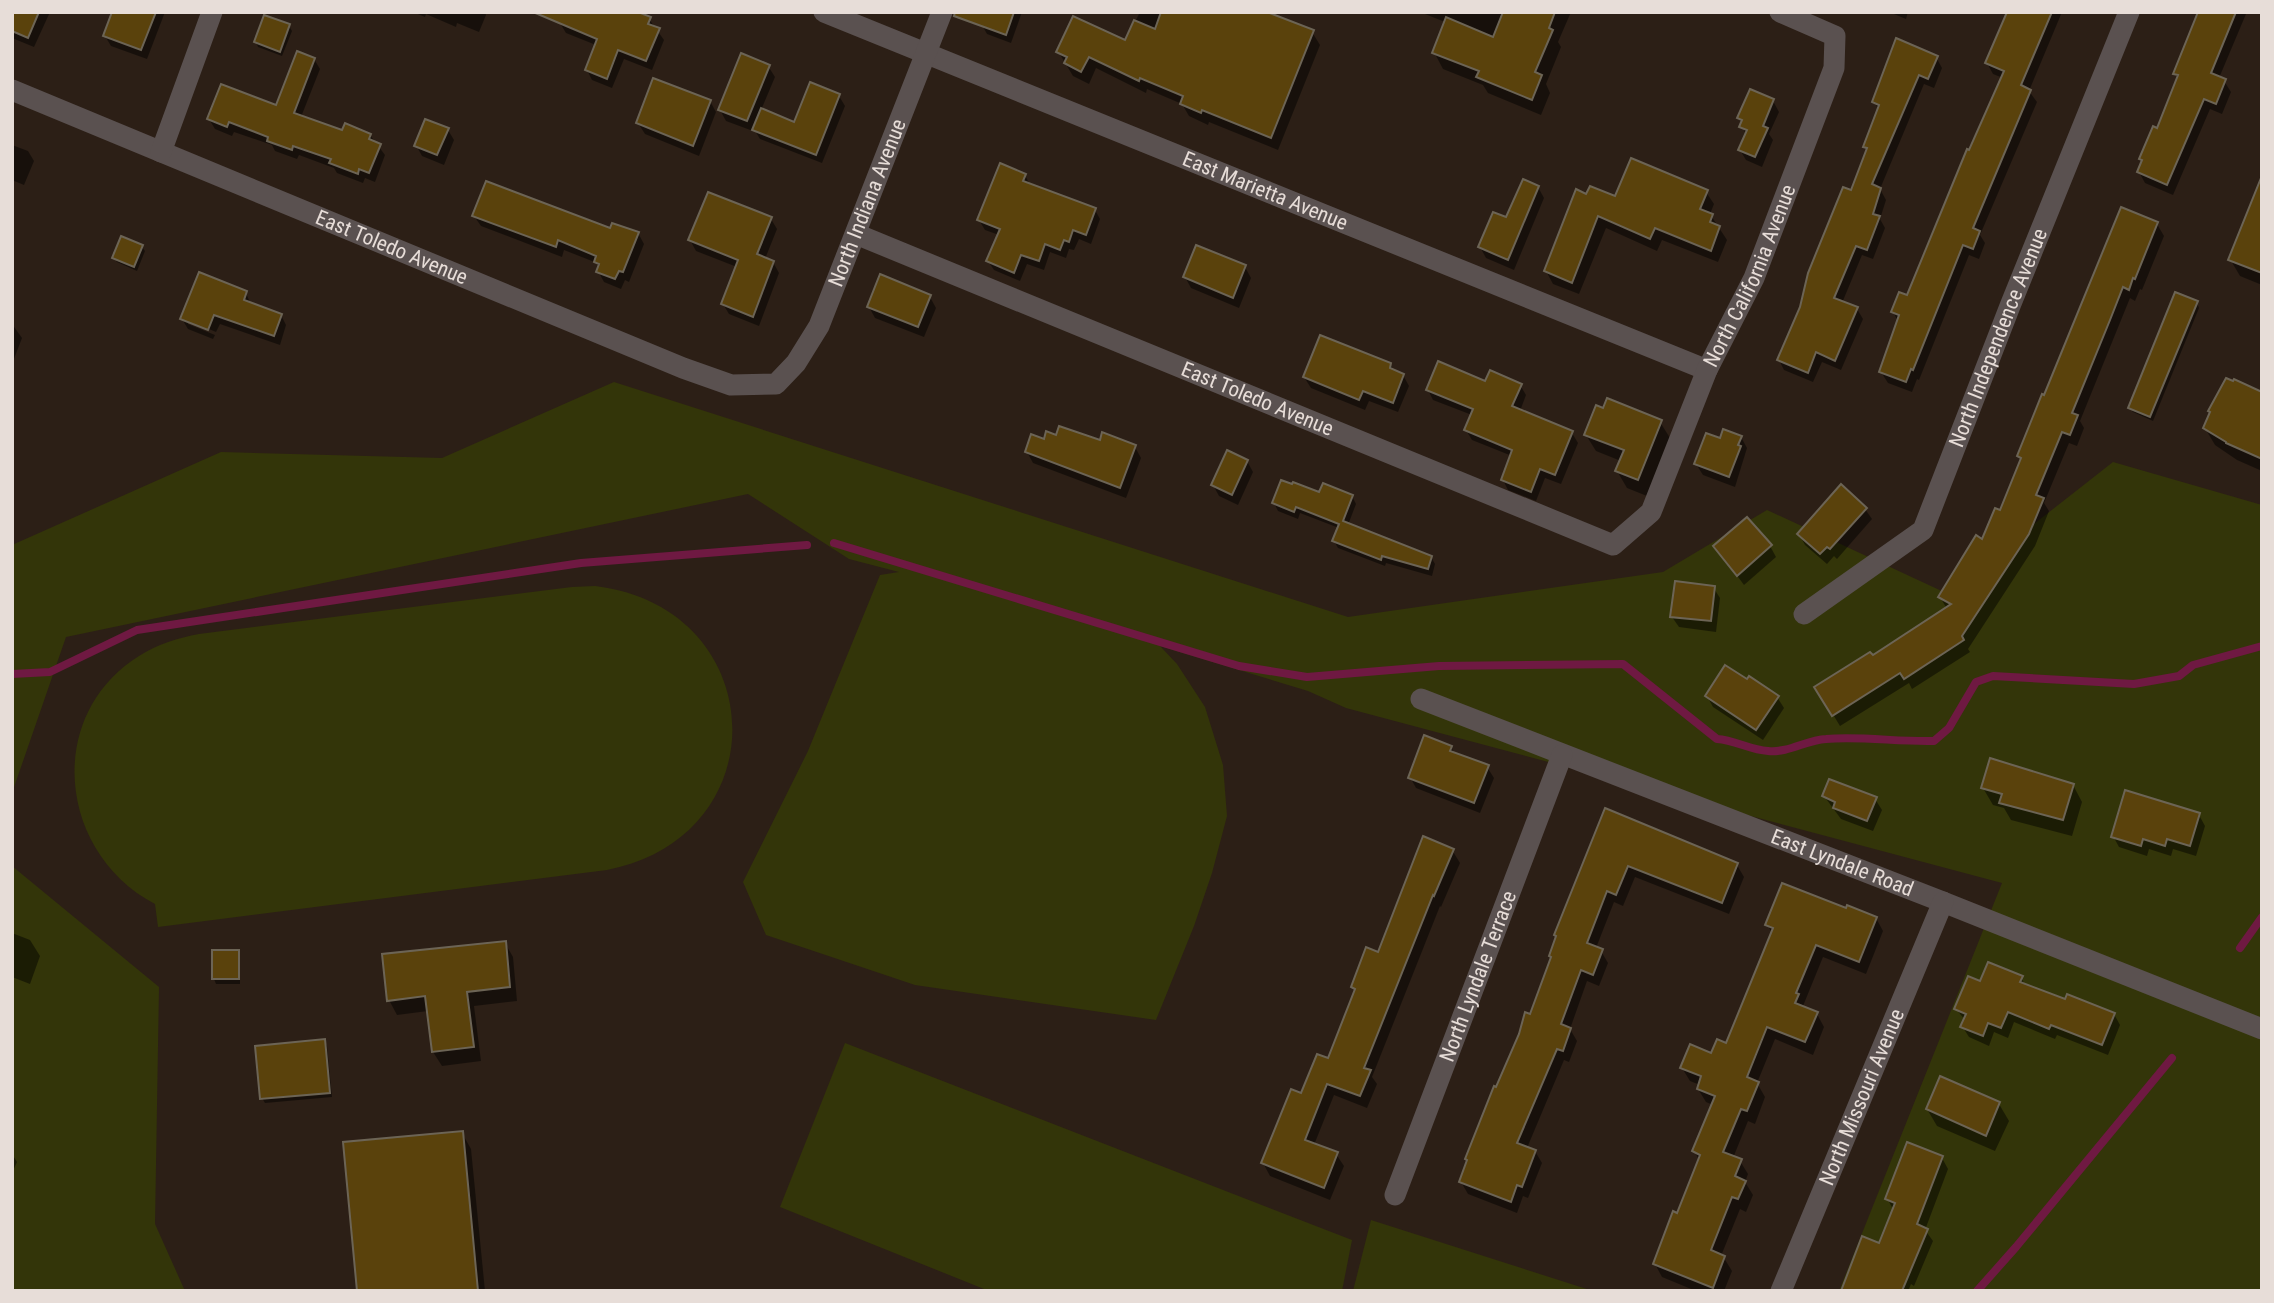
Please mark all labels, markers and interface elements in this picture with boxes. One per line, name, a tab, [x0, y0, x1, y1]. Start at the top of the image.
street label: North Indiana Avenue	[824, 116, 911, 290]
street label: East Marietta Avenue	[1179, 147, 1351, 235]
street label: North California Avenue	[1699, 181, 1801, 371]
street label: East Toledo Avenue	[312, 205, 471, 289]
street label: North Independence Avenue	[1944, 225, 2052, 451]
street label: East Toledo Avenue	[1178, 357, 1337, 441]
street label: East Lyndale Road	[1768, 824, 1917, 901]
street label: North Lyndale Terrace	[1435, 887, 1521, 1065]
street label: North Missouri Avenue	[1814, 1005, 1909, 1189]

